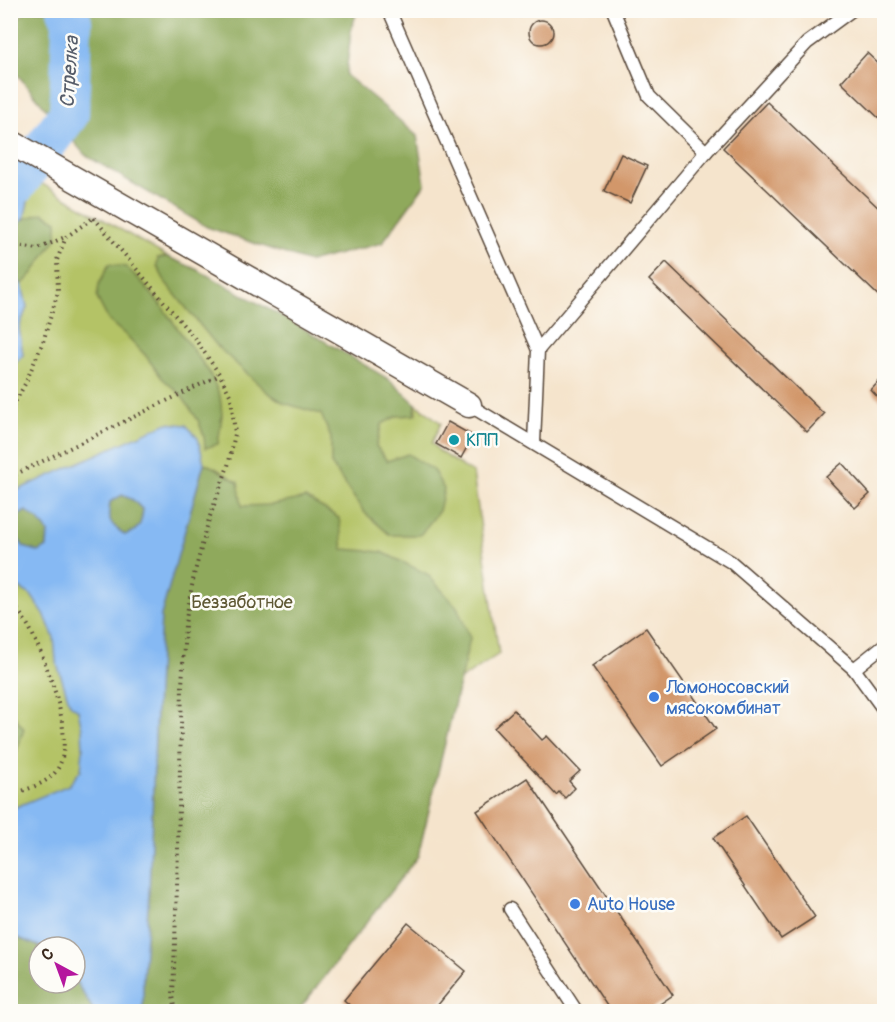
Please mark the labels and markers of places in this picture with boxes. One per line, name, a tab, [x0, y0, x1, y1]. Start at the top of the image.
place label: КПП	[466, 429, 498, 452]
marker: КПП	[447, 433, 461, 447]
place label: Ломоносовский мясокомбинат	[665, 676, 789, 720]
marker: Ломоносовский мясокомбинат	[647, 690, 661, 704]
place label: Auto House	[587, 893, 675, 916]
marker: Auto House	[568, 897, 582, 911]

